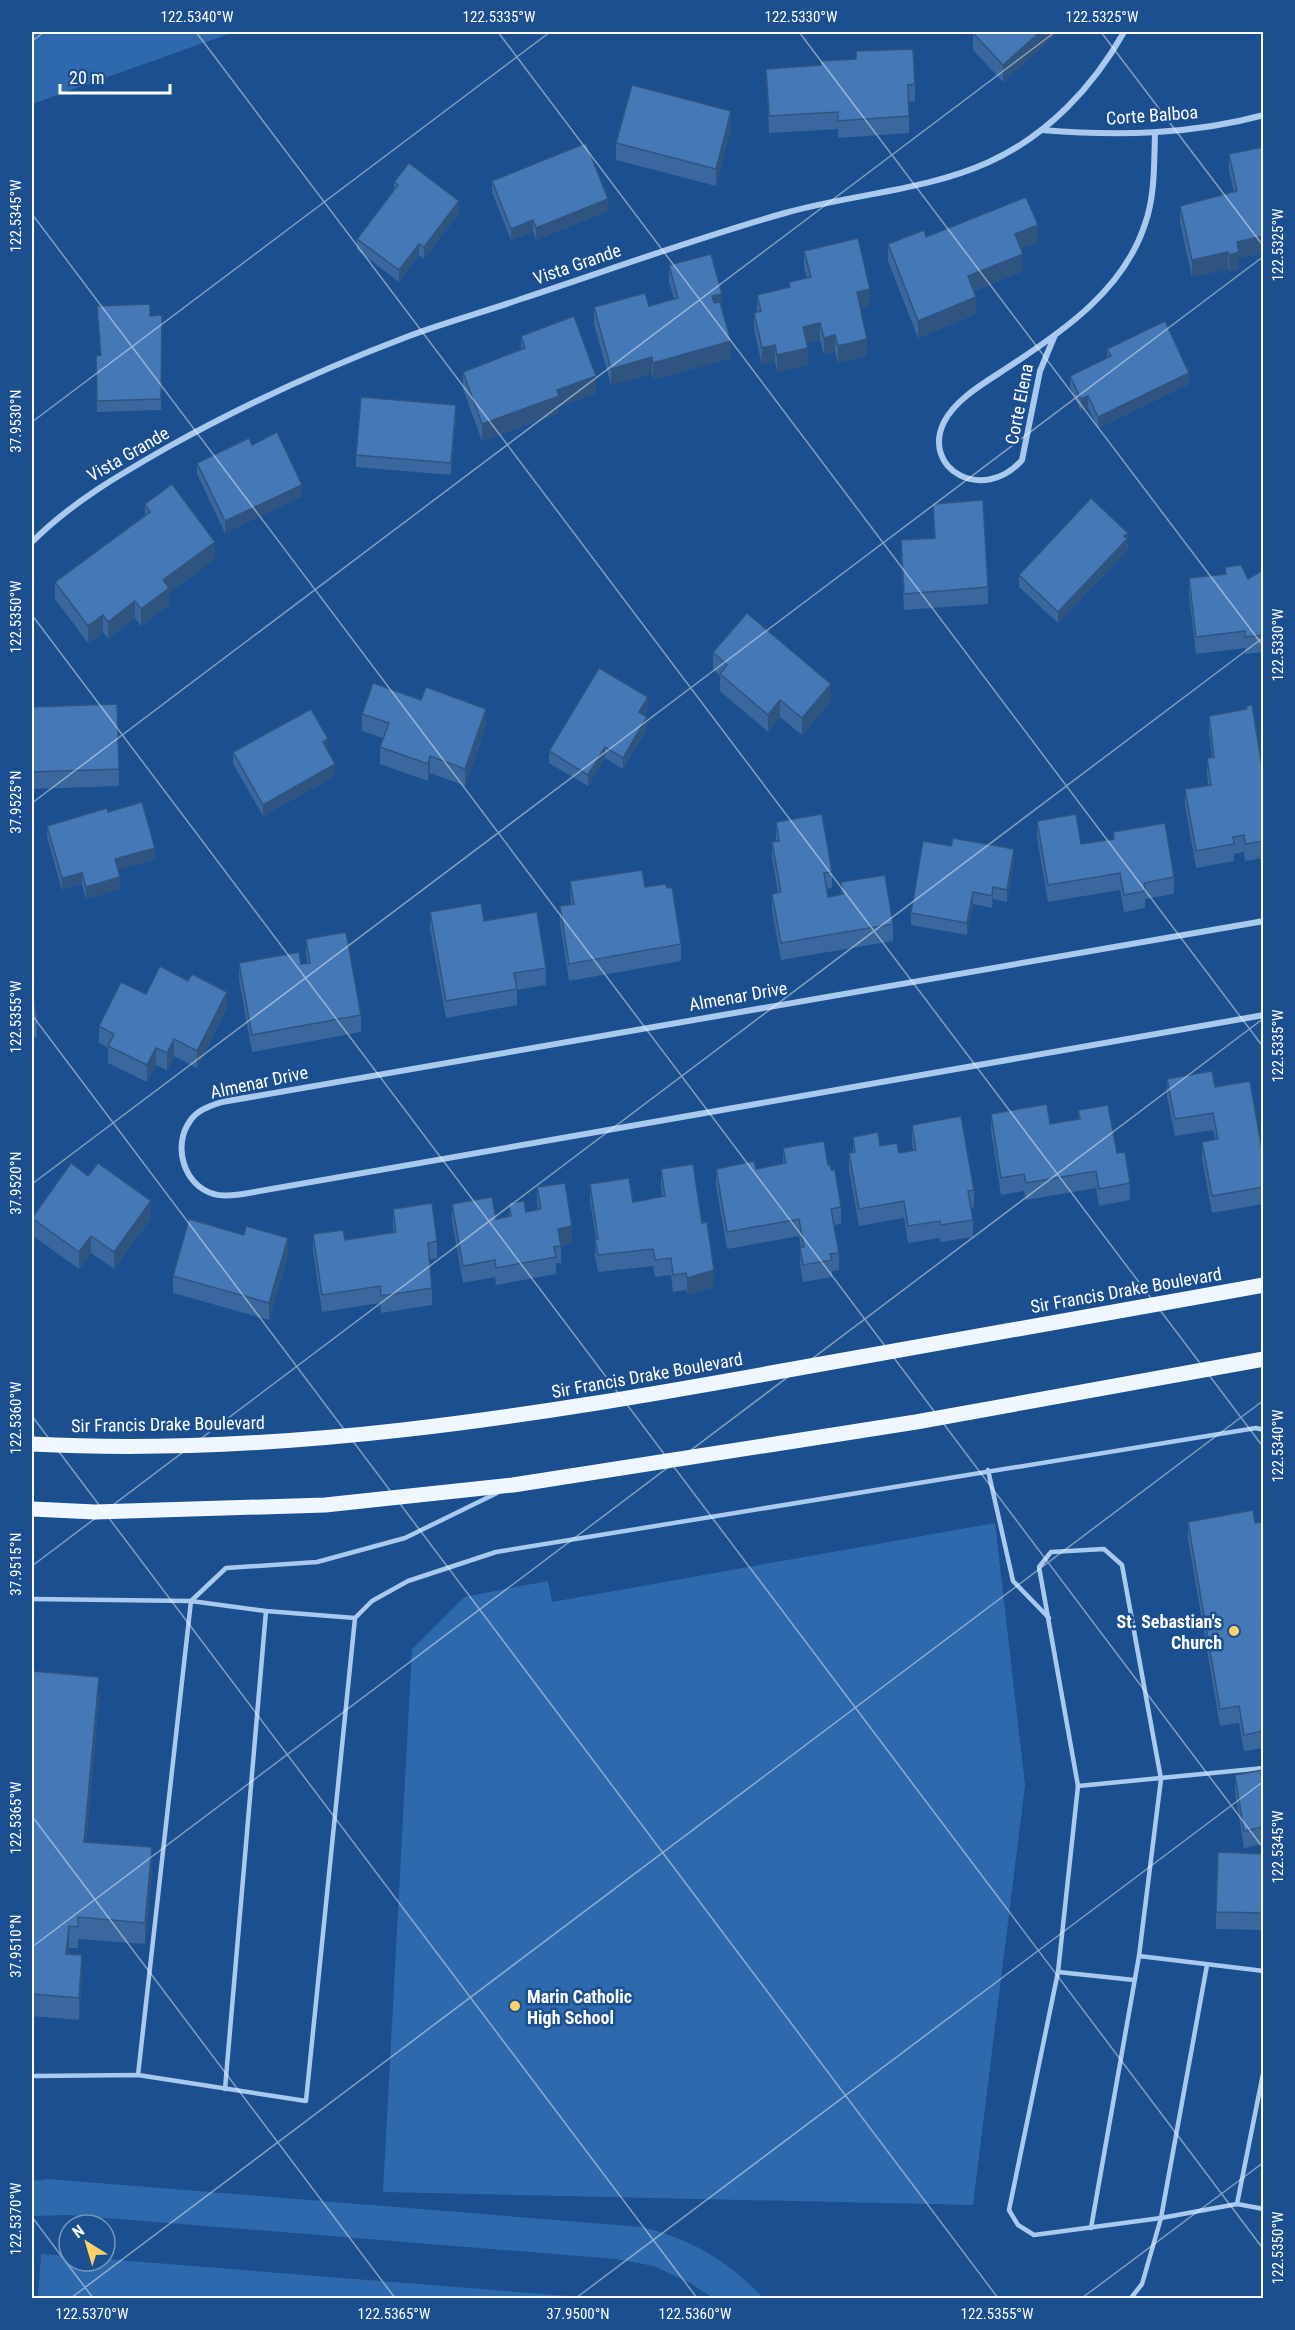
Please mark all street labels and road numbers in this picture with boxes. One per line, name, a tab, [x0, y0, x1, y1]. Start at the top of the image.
street label: Corte Balboa	[1105, 101, 1199, 129]
street label: Vista Grande	[531, 239, 623, 289]
street label: Corte Elena	[1001, 362, 1037, 446]
street label: Vista Grande	[83, 422, 173, 486]
street label: Almenar Drive	[687, 977, 789, 1015]
street label: Almenar Drive	[208, 1061, 310, 1103]
street label: Sir Francis Drake Boulevard	[1029, 1263, 1223, 1317]
street label: Sir Francis Drake Boulevard	[550, 1348, 744, 1402]
street label: Sir Francis Drake Boulevard	[71, 1412, 265, 1436]

